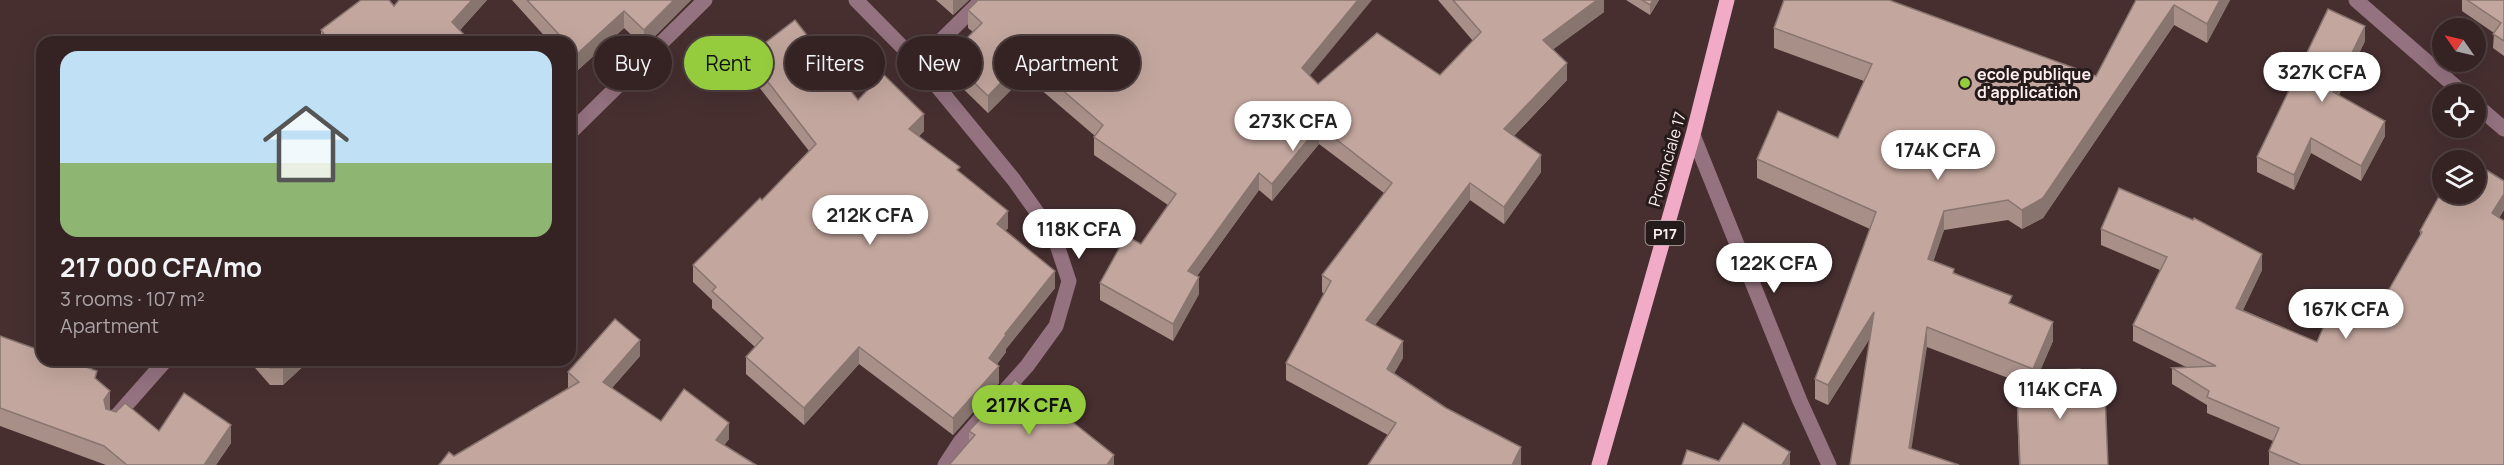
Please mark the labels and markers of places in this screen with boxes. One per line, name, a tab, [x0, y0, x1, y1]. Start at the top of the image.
pin: 327K CFA	[2260, 52, 2384, 103]
place label: ecole publique d'application	[1977, 63, 2091, 103]
marker: ecole publique d'application	[1958, 76, 1972, 90]
pin: 273K CFA	[1231, 101, 1355, 152]
pin: 174K CFA	[1876, 130, 2000, 181]
pin: 212K CFA	[808, 195, 932, 246]
pin: 118K CFA	[1017, 209, 1141, 260]
pin: 122K CFA	[1712, 243, 1836, 294]
pin: 167K CFA	[2284, 289, 2408, 340]
pin: 114K CFA	[1998, 369, 2122, 420]
pin: 217K CFA	[967, 385, 1091, 436]

